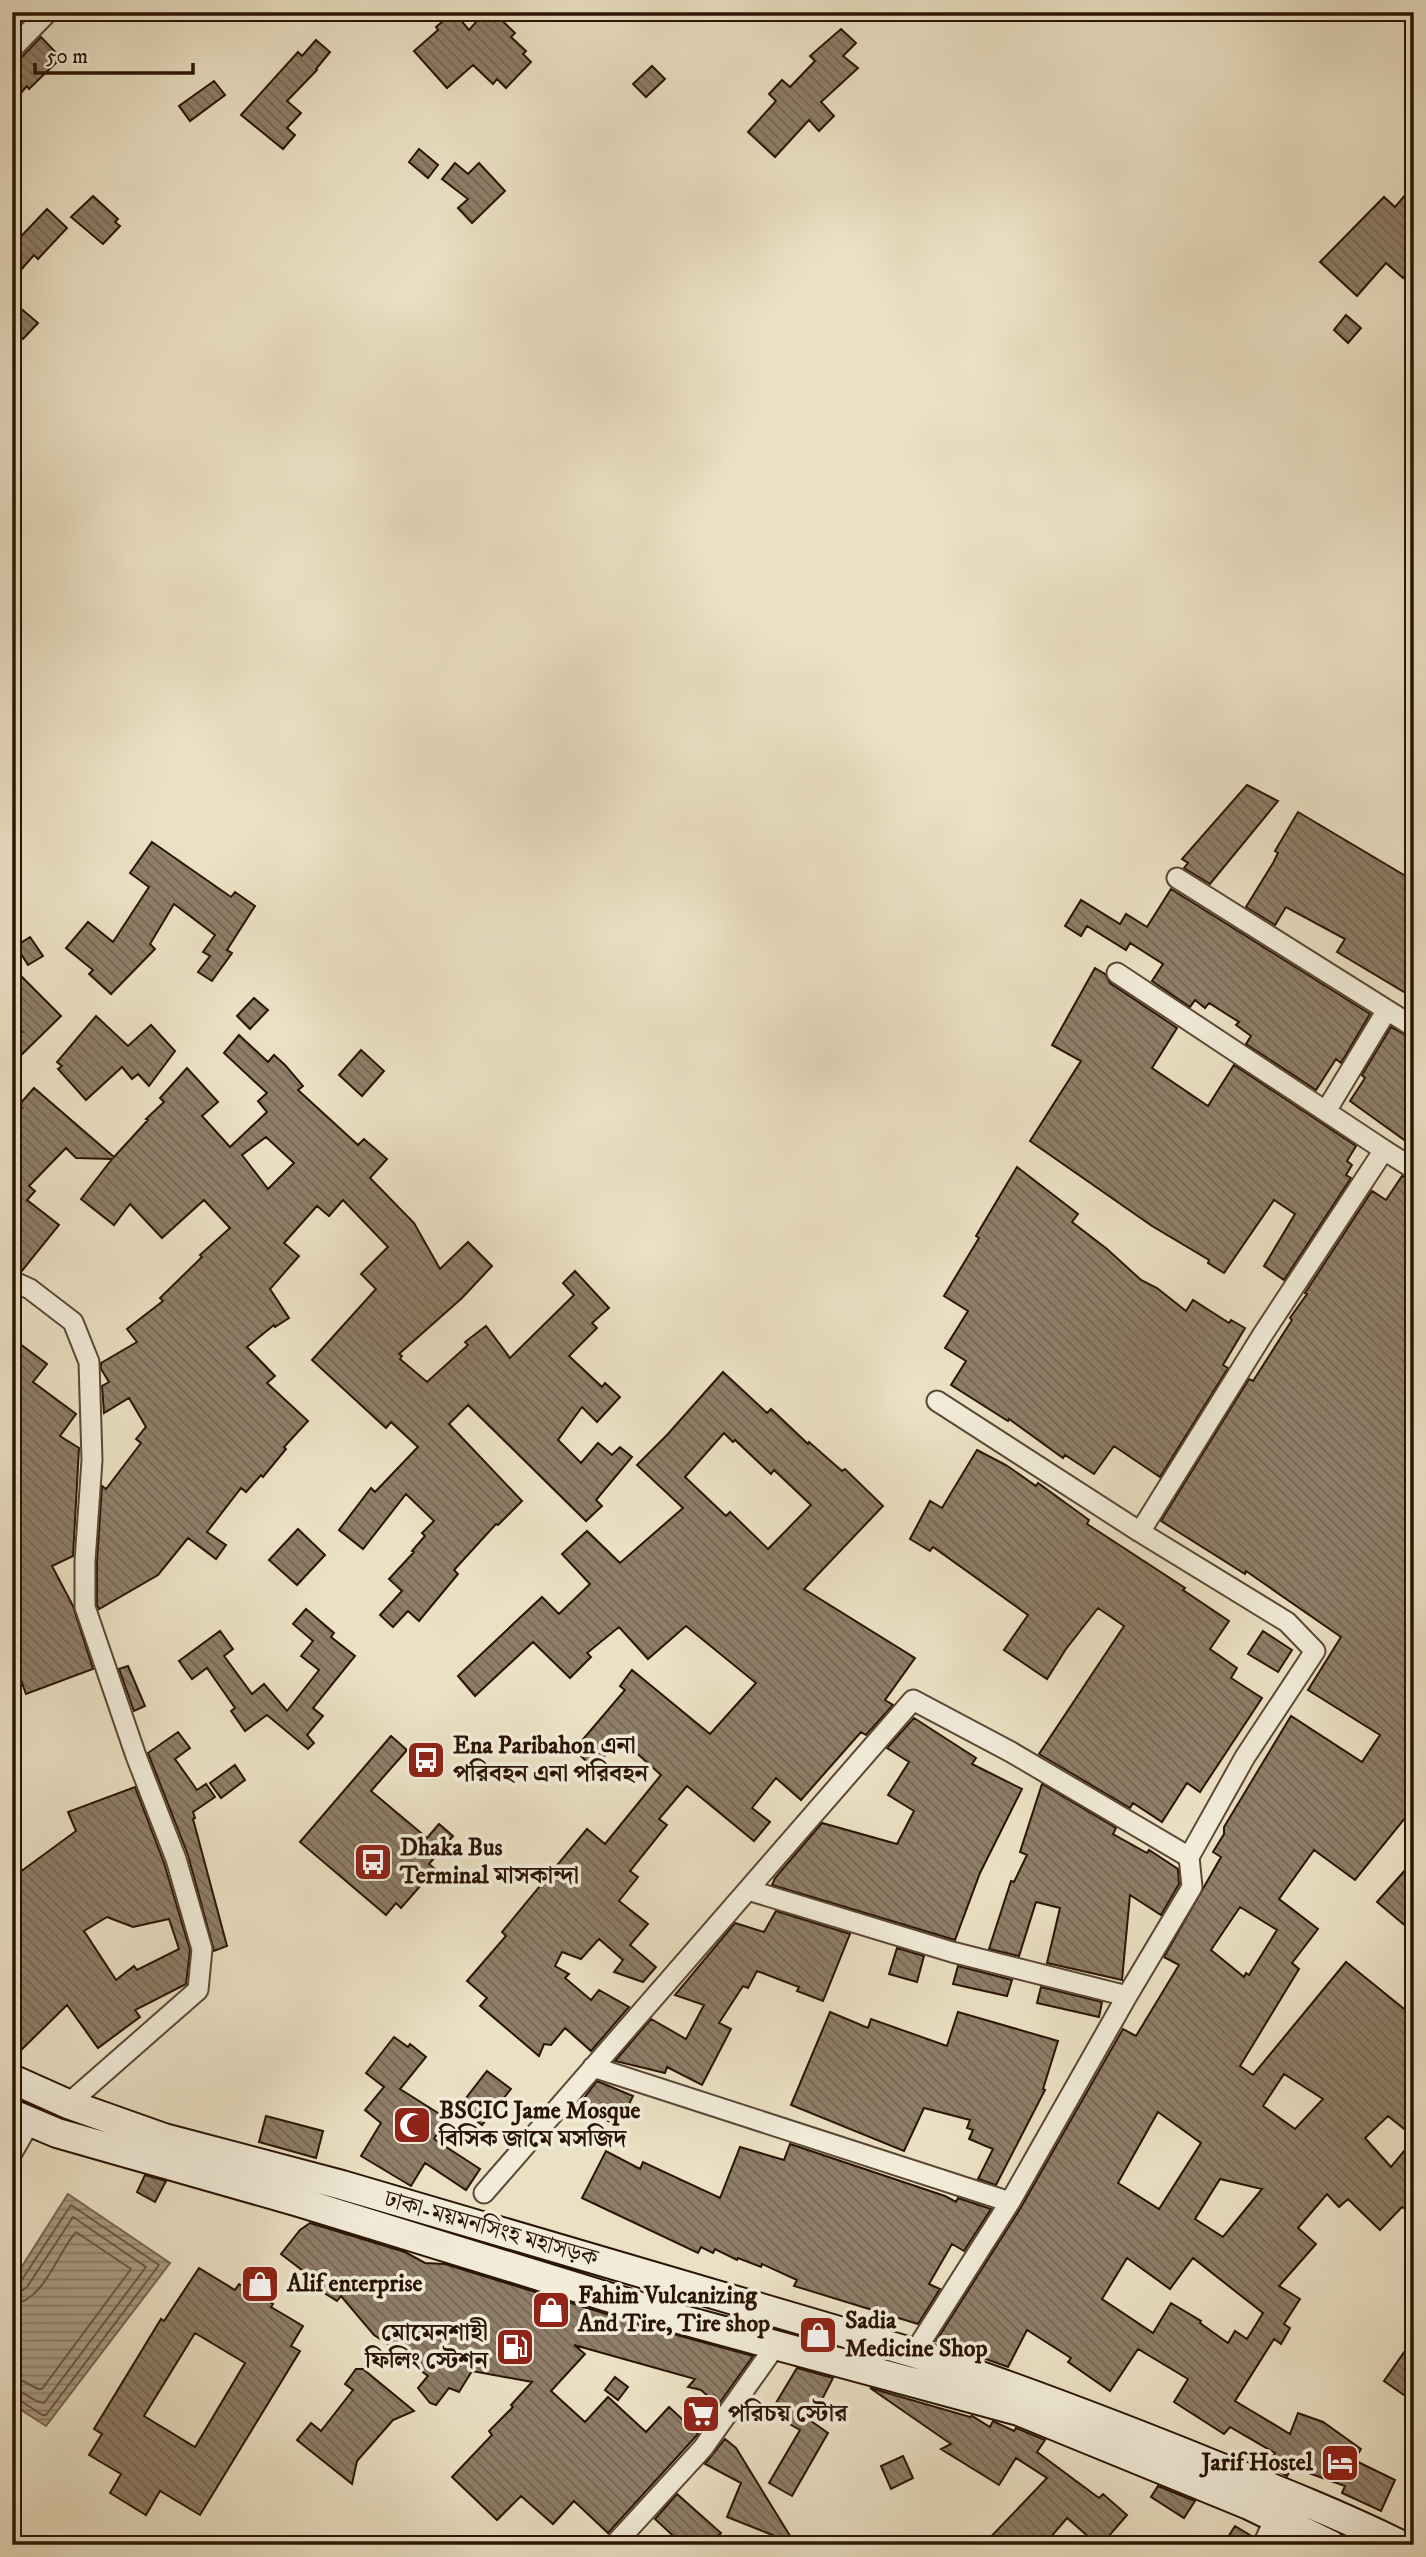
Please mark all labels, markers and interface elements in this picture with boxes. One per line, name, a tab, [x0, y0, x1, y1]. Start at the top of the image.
scale bar	[35, 32, 192, 76]
text: 50 m	[46, 44, 88, 70]
place label: Ena Paribahon এনা পরিবহন এনা পরিবহন	[453, 1731, 650, 1789]
bus stop icon: Ena Paribahon এনা পরিবহন এনা পরিবহন	[405, 1739, 447, 1781]
place label: Dhaka Bus Terminal মাসকান্দা	[399, 1833, 579, 1891]
bus stop icon: Dhaka Bus Terminal মাসকান্দা	[352, 1841, 394, 1883]
place label: BSCIC Jame Mosque বিসিক জামে মসজিদ	[438, 2096, 641, 2154]
mosque icon: BSCIC Jame Mosque বিসিক জামে মসজিদ	[391, 2104, 433, 2146]
street label: ঢাকা-ময়মনসিংহ মহাসড়ক	[380, 2184, 602, 2274]
shop icon: Alif enterprise	[239, 2263, 281, 2305]
place label: Alif enterprise	[286, 2269, 422, 2299]
place label: Fahim Vulcanizing And Tire, Tire shop	[577, 2281, 770, 2339]
shop icon: Fahim Vulcanizing And Tire, Tire shop	[530, 2289, 572, 2331]
place label: Sadia Medicine Shop	[845, 2306, 988, 2364]
shop icon: Sadia Medicine Shop	[797, 2314, 839, 2356]
place label: মোমেনশাহী ফিলিং স্টেশন	[364, 2317, 489, 2376]
fuel station icon: মোমেনশাহী ফিলিং স্টেশন	[494, 2326, 536, 2368]
supermarket icon: পরিচয় স্টোর	[680, 2393, 722, 2435]
place label: পরিচয় স্টোর	[728, 2398, 848, 2429]
hotel icon: Jarif Hostel	[1319, 2442, 1361, 2484]
place label: Jarif Hostel	[1199, 2448, 1314, 2478]

